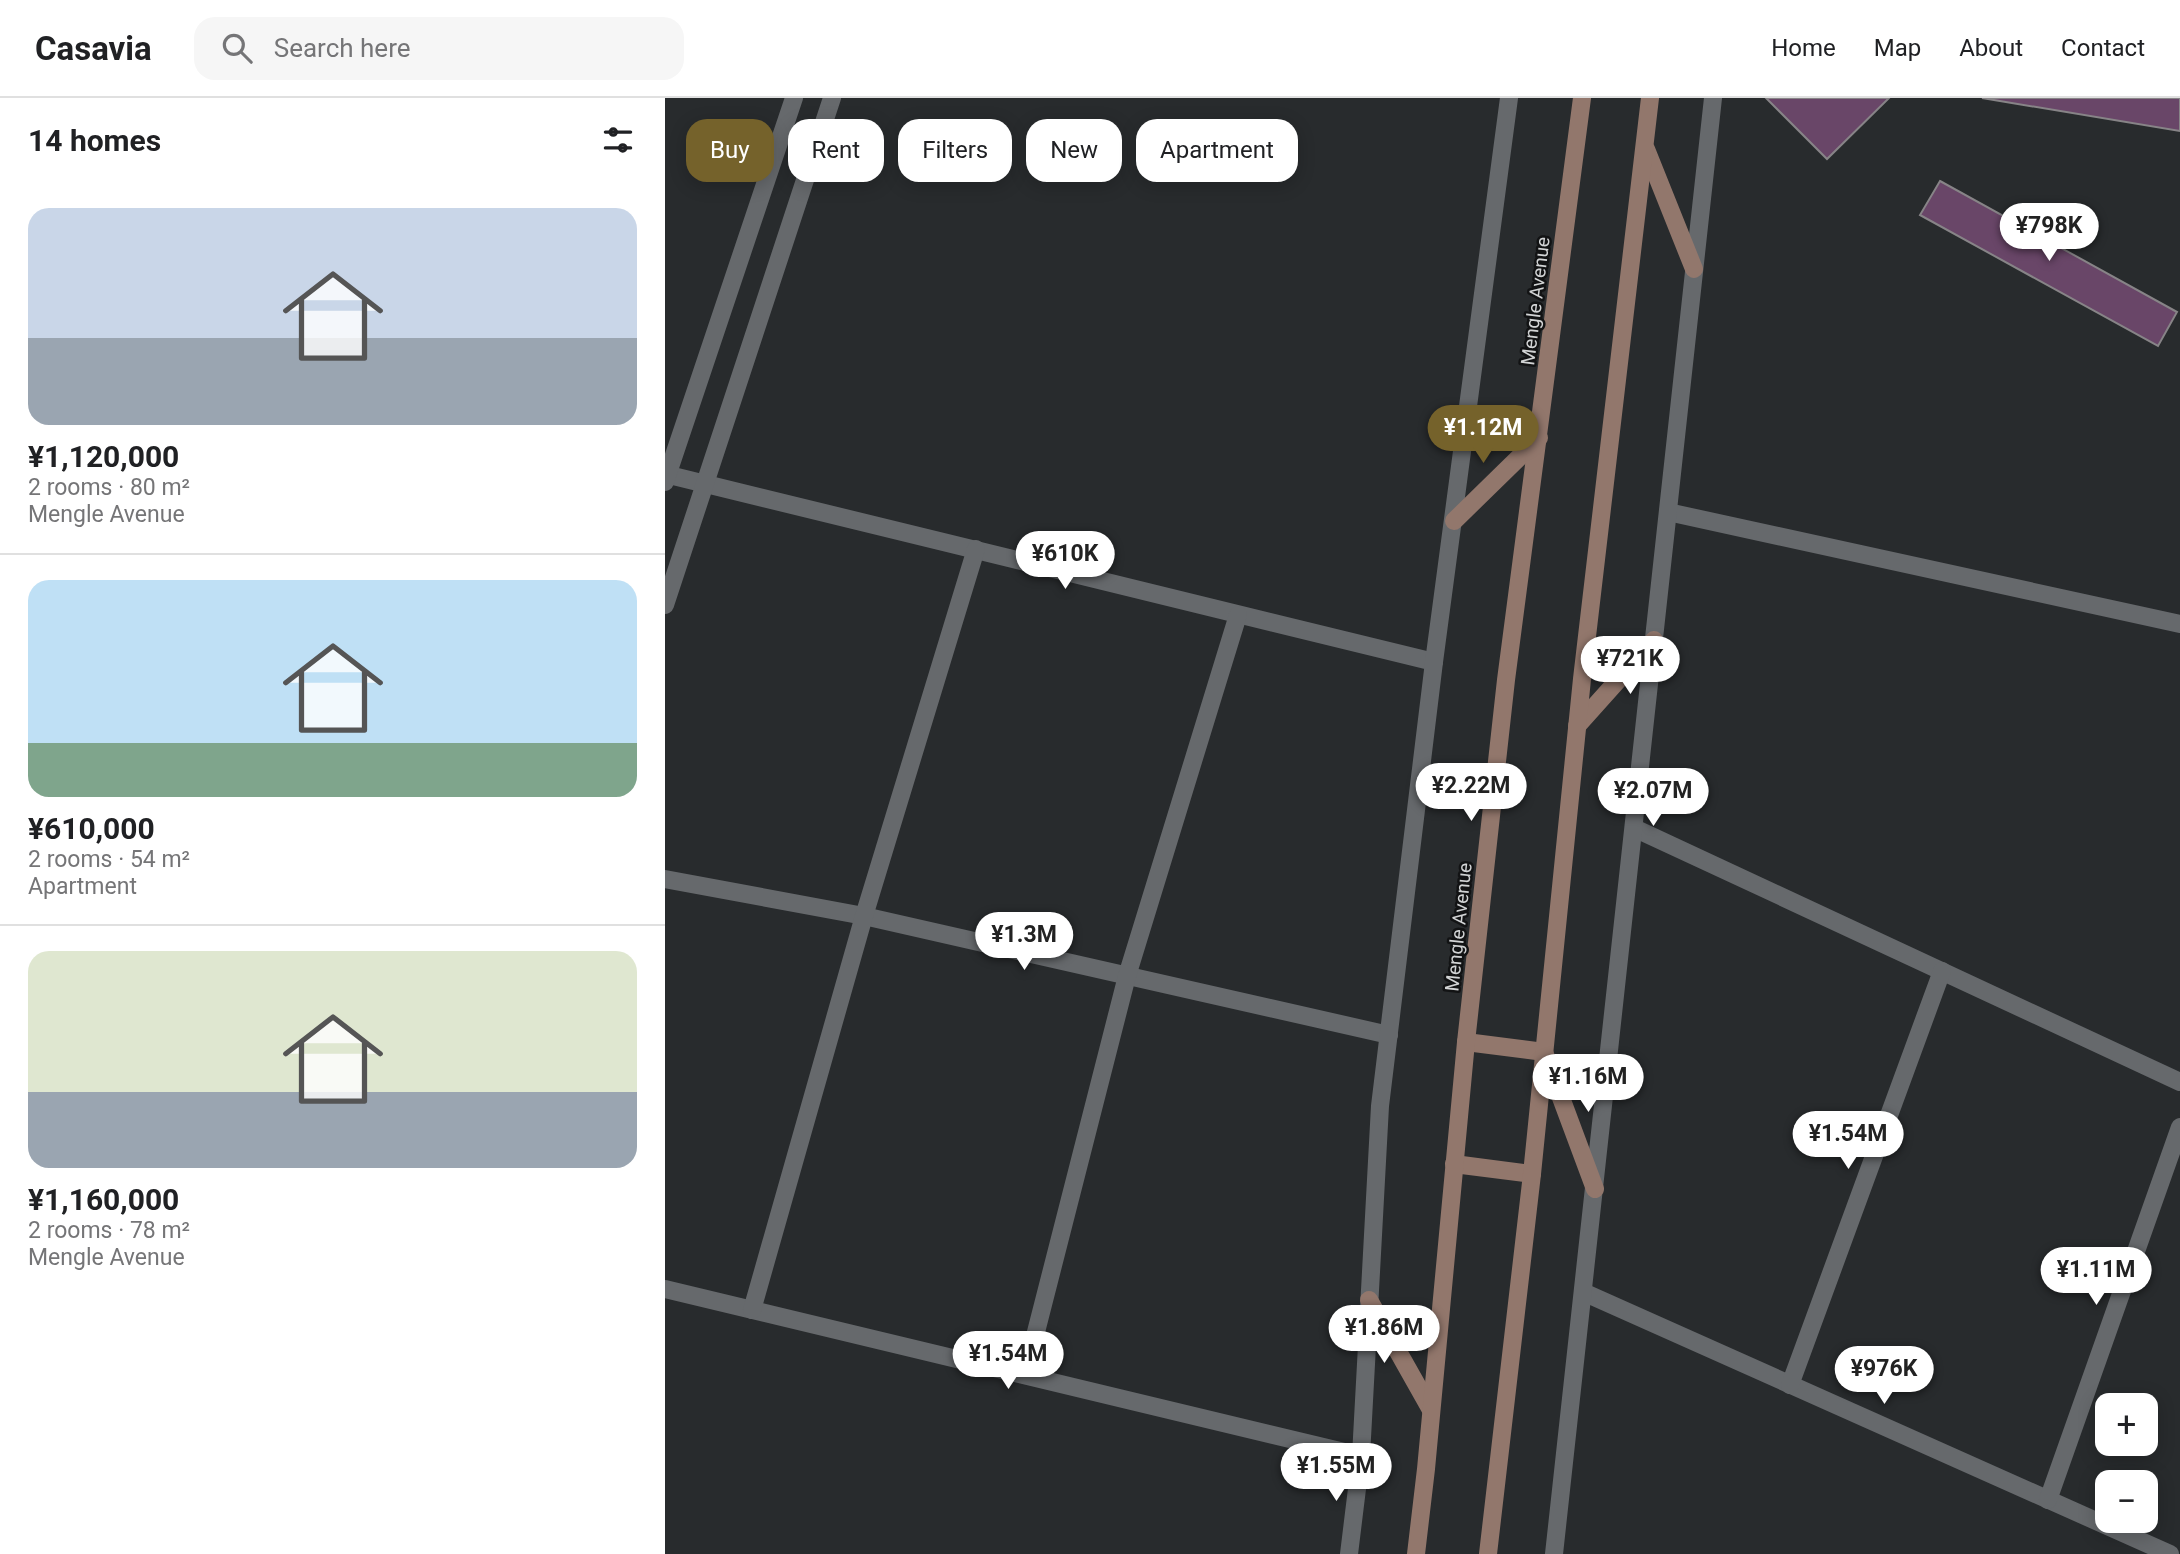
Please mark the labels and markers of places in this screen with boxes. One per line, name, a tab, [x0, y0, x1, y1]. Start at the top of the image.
pin: ¥798K	[2000, 204, 2098, 263]
pin: ¥1.12M	[1426, 406, 1540, 465]
pin: ¥610K	[1016, 532, 1114, 591]
pin: ¥721K	[1581, 636, 1679, 696]
pin: ¥2.22M	[1414, 764, 1528, 823]
pin: ¥2.07M	[1596, 768, 1710, 828]
pin: ¥1.3M	[975, 912, 1073, 972]
pin: ¥1.16M	[1531, 1054, 1645, 1114]
pin: ¥1.54M	[1791, 1112, 1905, 1171]
pin: ¥1.11M	[2039, 1248, 2153, 1307]
pin: ¥1.86M	[1327, 1306, 1441, 1365]
pin: ¥1.54M	[951, 1332, 1065, 1391]
pin: ¥976K	[1835, 1346, 1933, 1406]
pin: ¥1.55M	[1279, 1444, 1393, 1503]

